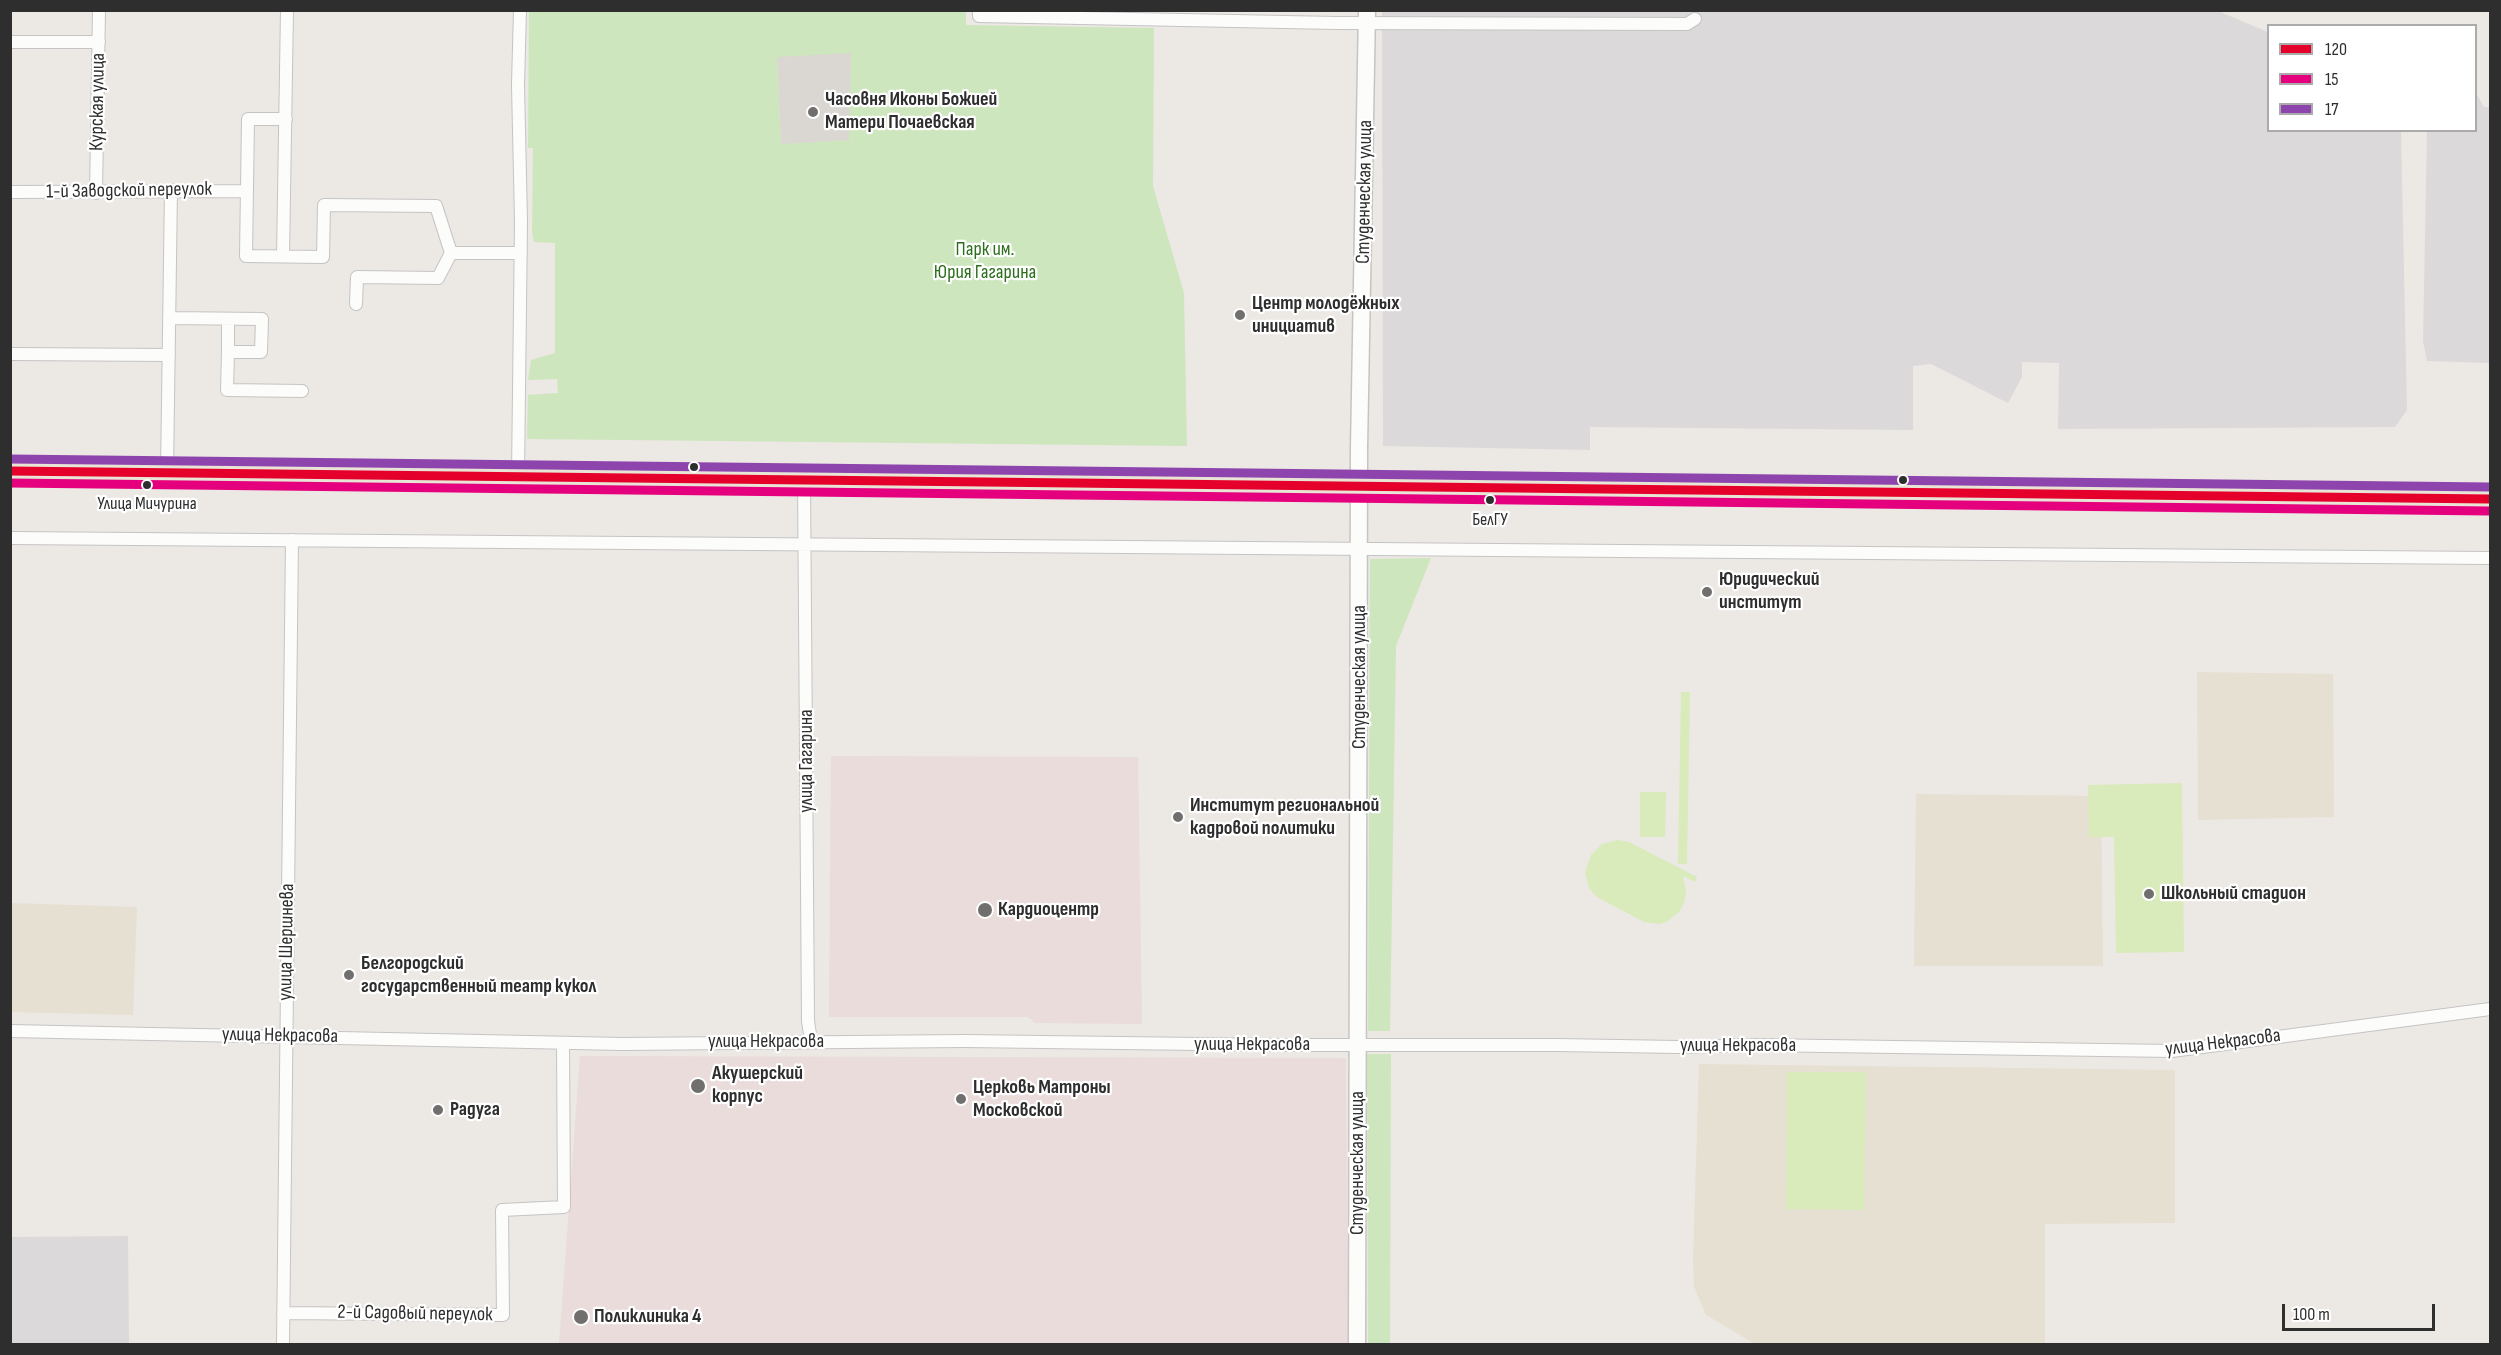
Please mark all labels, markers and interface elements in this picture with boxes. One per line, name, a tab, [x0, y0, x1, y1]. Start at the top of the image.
legend	[2267, 24, 2477, 132]
text: 120	[2325, 39, 2347, 60]
street label: Курская улица	[85, 53, 111, 151]
text: 15	[2325, 69, 2339, 90]
place label: Часовня Иконы Божией Матери Почаевская	[825, 88, 997, 135]
text: 17	[2325, 99, 2338, 120]
marker: Часовня Иконы Божией Матери Почаевская	[806, 105, 820, 119]
street label: Студенческая улица	[1352, 120, 1378, 264]
street label: 1-й Заводской переулок	[46, 178, 212, 204]
park label: Парк им. Юрия Гагарина	[934, 238, 1036, 285]
place label: Центр молодёжных инициатив	[1252, 292, 1400, 339]
marker: Центр молодёжных инициатив	[1233, 308, 1247, 322]
unlabelled marker	[688, 461, 700, 473]
unlabelled marker	[1897, 474, 1909, 486]
marker: Улица Мичурина	[141, 479, 153, 491]
place label: Улица Мичурина	[97, 493, 197, 515]
marker: БелГУ	[1484, 494, 1496, 506]
place label: БелГУ	[1472, 509, 1508, 531]
place label: Юридический институт	[1719, 568, 1819, 615]
marker: Юридический институт	[1700, 585, 1714, 599]
street label: Студенческая улица	[1348, 605, 1372, 749]
street label: улица Гагарина	[795, 709, 819, 813]
place label: Институт региональной кадровой политики	[1190, 794, 1379, 841]
marker: Институт региональной кадровой политики	[1171, 810, 1185, 824]
place label: Школьный стадион	[2161, 882, 2306, 906]
street label: улица Шершнева	[274, 883, 300, 1001]
marker: Школьный стадион	[2142, 887, 2156, 901]
place label: Кардиоцентр	[998, 898, 1099, 922]
marker: Кардиоцентр	[976, 901, 994, 919]
place label: Белгородский государственный театр кукол	[361, 952, 596, 999]
marker: Белгородский государственный театр кукол	[342, 968, 356, 982]
street label: улица Некрасова	[222, 1023, 338, 1049]
street label: улица Некрасова	[2164, 1024, 2282, 1062]
street label: улица Некрасова	[708, 1030, 824, 1054]
street label: улица Некрасова	[1194, 1033, 1310, 1057]
street label: улица Некрасова	[1680, 1034, 1796, 1058]
place label: Акушерский корпус	[712, 1062, 803, 1109]
place label: Церковь Матроны Московской	[973, 1076, 1111, 1123]
marker: Акушерский корпус	[689, 1077, 707, 1095]
street label: Студенческая улица	[1346, 1091, 1370, 1235]
marker: Церковь Матроны Московской	[954, 1092, 968, 1106]
place label: Радуга	[450, 1098, 500, 1122]
marker: Радуга	[431, 1103, 445, 1117]
scale bar	[2285, 1292, 2438, 1330]
street label: 2-й Садовый переулок	[337, 1301, 493, 1327]
text: 100 m	[2293, 1304, 2330, 1325]
place label: Поликлиника 4	[594, 1305, 701, 1329]
marker: Поликлиника 4	[572, 1308, 590, 1326]

